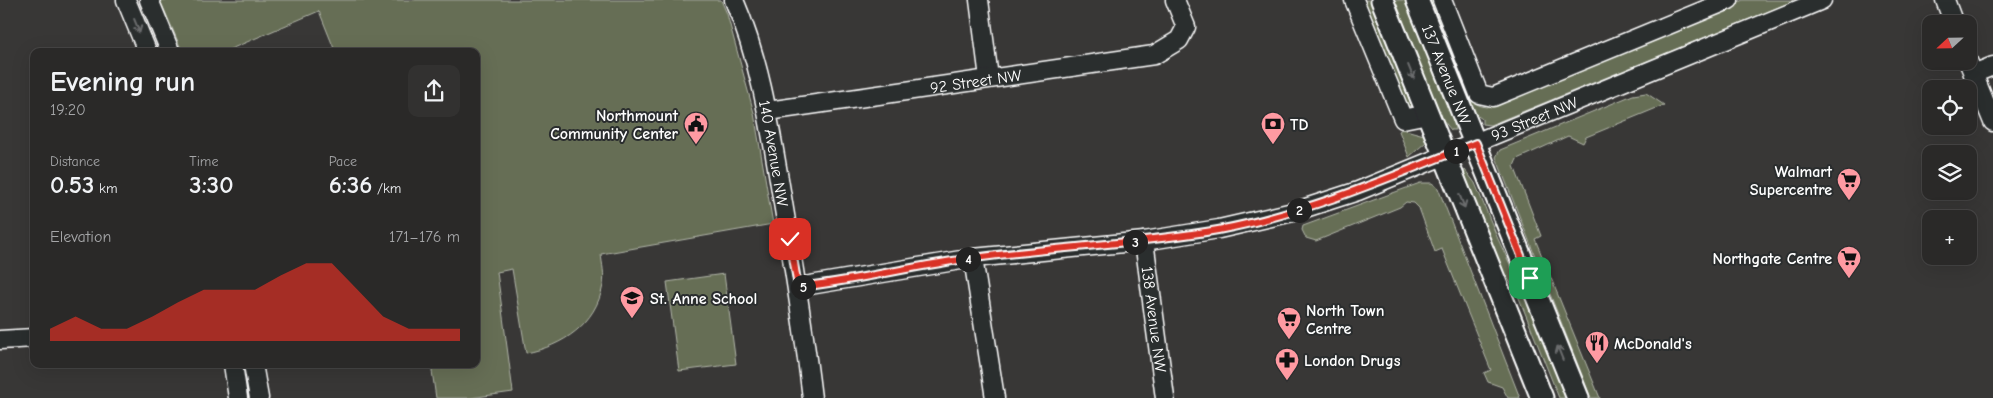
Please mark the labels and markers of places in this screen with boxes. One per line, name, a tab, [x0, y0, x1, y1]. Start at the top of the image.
place label: Northmount Community Center	[550, 107, 679, 143]
public building icon: Northmount Community Center	[683, 111, 709, 145]
bank icon: TD	[1260, 111, 1286, 145]
place label: TD	[1290, 116, 1308, 134]
pin: 1	[1444, 138, 1468, 164]
place label: Walmart Supercentre	[1750, 163, 1833, 199]
supermarket icon: Walmart Supercentre	[1836, 167, 1862, 201]
pin: 2	[1286, 198, 1312, 222]
pin	[769, 218, 811, 260]
pin: 3	[1122, 230, 1148, 254]
supermarket icon: Northgate Centre	[1836, 245, 1862, 279]
pin: 4	[956, 246, 980, 272]
place label: Northgate Centre	[1713, 250, 1832, 268]
pin	[1509, 257, 1551, 299]
pin: 5	[790, 274, 816, 300]
school or university icon: St. Anne School	[619, 285, 645, 319]
place label: St. Anne School	[650, 290, 757, 308]
place label: North Town Centre	[1306, 302, 1385, 338]
supermarket icon: North Town Centre	[1276, 306, 1302, 340]
restaurant icon: McDonald's	[1584, 330, 1610, 364]
place label: McDonald's	[1614, 335, 1692, 353]
pharmacy icon: London Drugs	[1274, 347, 1300, 381]
place label: London Drugs	[1304, 352, 1401, 370]

